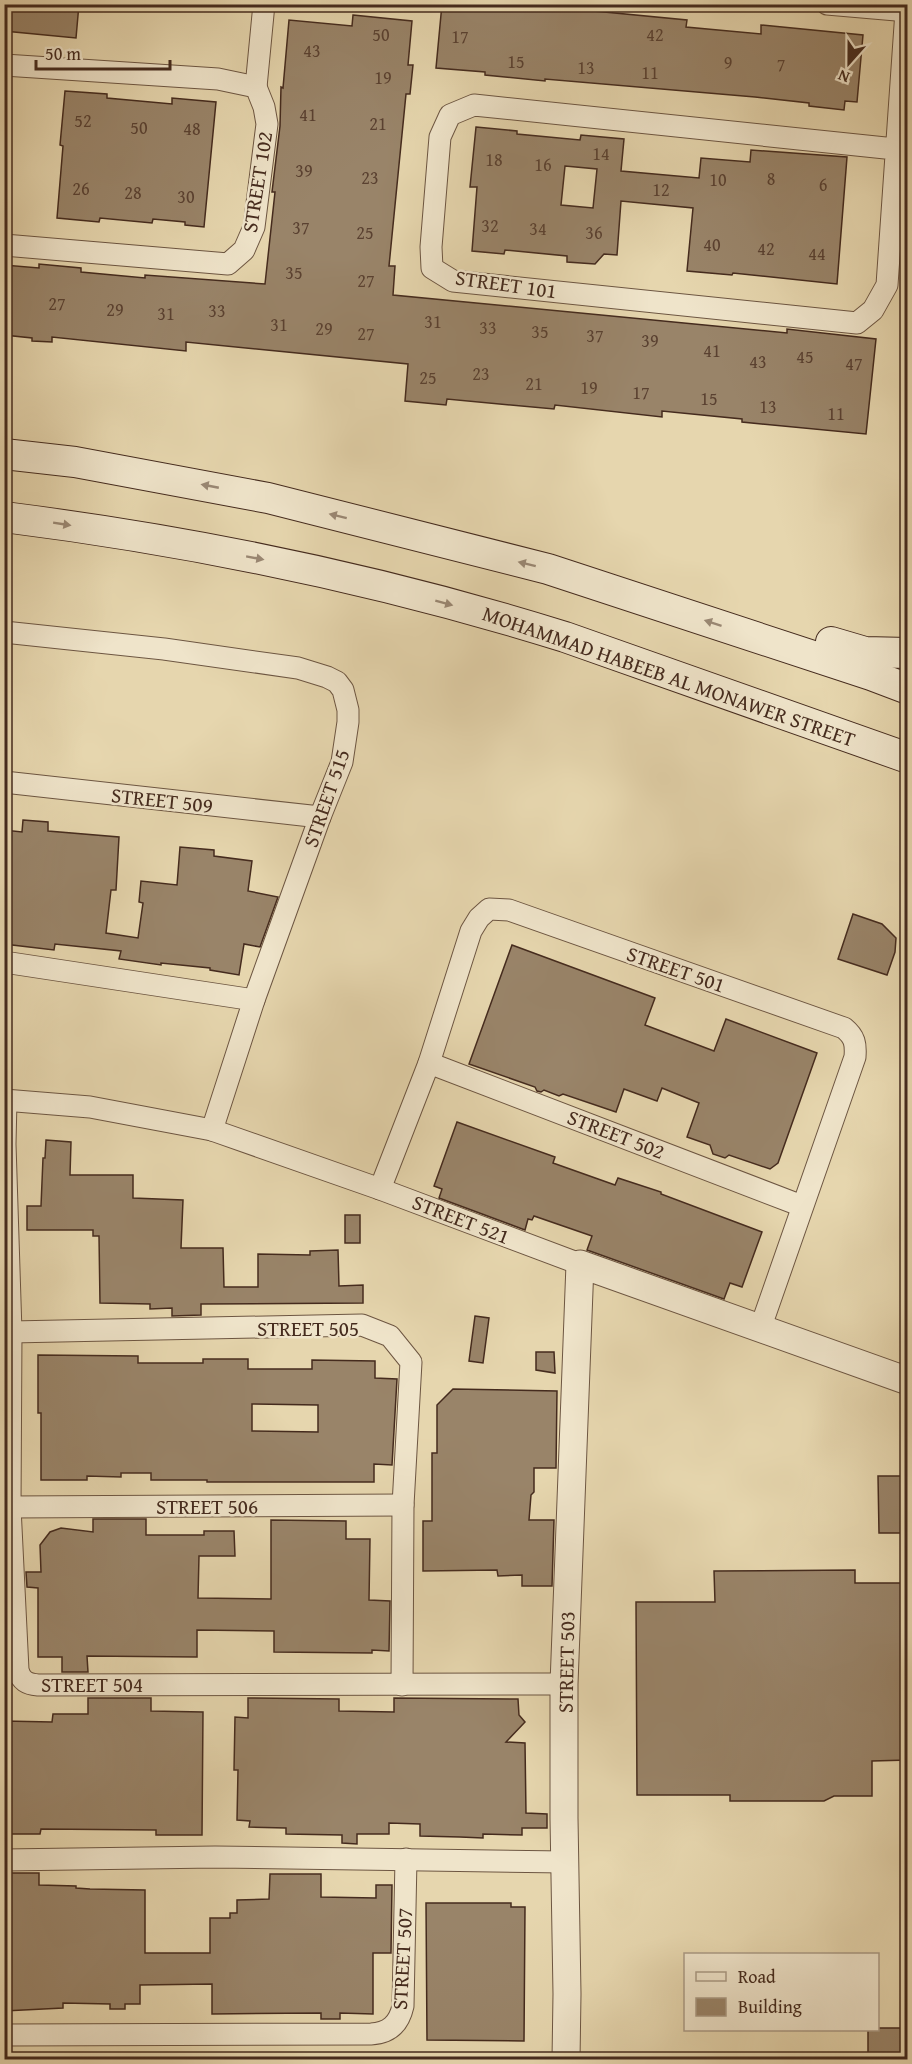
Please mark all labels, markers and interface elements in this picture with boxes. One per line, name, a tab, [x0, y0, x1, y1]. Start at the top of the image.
house number: 50	[372, 21, 390, 48]
house number: 42	[646, 21, 664, 48]
house number: 17	[451, 23, 469, 50]
scale bar	[36, 33, 170, 71]
north arrow	[819, 33, 879, 93]
house number: 43	[303, 37, 321, 64]
text: 50 m	[45, 40, 81, 67]
house number: 15	[507, 48, 525, 75]
house number: 9	[724, 49, 732, 76]
house number: 7	[777, 51, 785, 78]
house number: 13	[577, 54, 595, 81]
house number: 11	[641, 59, 659, 86]
house number: 19	[374, 64, 392, 91]
text: N	[834, 64, 853, 90]
house number: 41	[299, 101, 317, 128]
house number: 52	[74, 107, 92, 134]
house number: 21	[369, 110, 387, 137]
house number: 50	[130, 114, 148, 141]
house number: 48	[183, 115, 201, 142]
street label: STREET 102	[234, 129, 280, 235]
house number: 14	[592, 140, 610, 167]
house number: 18	[485, 146, 503, 173]
house number: 16	[534, 151, 552, 178]
house number: 39	[295, 157, 313, 184]
house number: 23	[361, 164, 379, 191]
house number: 8	[767, 165, 775, 192]
house number: 10	[709, 166, 727, 193]
house number: 6	[819, 171, 827, 198]
house number: 26	[72, 175, 90, 202]
house number: 12	[652, 176, 670, 203]
house number: 28	[124, 179, 142, 206]
house number: 30	[177, 183, 195, 210]
house number: 32	[481, 212, 499, 239]
house number: 37	[292, 214, 310, 241]
house number: 34	[529, 215, 547, 242]
house number: 25	[356, 219, 374, 246]
house number: 36	[585, 219, 603, 246]
house number: 40	[703, 231, 721, 258]
house number: 42	[757, 235, 775, 262]
house number: 44	[808, 240, 826, 267]
house number: 35	[285, 259, 303, 286]
street label: STREET 101	[453, 262, 559, 306]
house number: 27	[357, 267, 375, 294]
house number: 27	[48, 290, 66, 317]
house number: 29	[106, 296, 124, 323]
house number: 33	[208, 297, 226, 324]
house number: 31	[157, 300, 175, 327]
house number: 31	[424, 308, 442, 335]
house number: 31	[270, 311, 288, 338]
house number: 33	[479, 314, 497, 341]
house number: 29	[315, 315, 333, 342]
house number: 35	[531, 318, 549, 345]
house number: 27	[357, 320, 375, 347]
house number: 37	[586, 322, 604, 349]
house number: 39	[641, 327, 659, 354]
house number: 41	[703, 337, 721, 364]
house number: 45	[796, 343, 814, 370]
house number: 43	[749, 348, 767, 375]
house number: 47	[845, 350, 863, 377]
house number: 23	[472, 360, 490, 387]
house number: 25	[419, 364, 437, 391]
house number: 21	[525, 370, 543, 397]
house number: 19	[580, 374, 598, 401]
house number: 17	[632, 379, 650, 406]
house number: 15	[700, 385, 718, 412]
house number: 13	[759, 393, 777, 420]
house number: 11	[827, 400, 845, 427]
one-way arrow	[201, 481, 220, 490]
one-way arrow	[329, 510, 348, 520]
one-way arrow	[53, 520, 72, 529]
one-way arrow	[245, 554, 264, 563]
one-way arrow	[518, 559, 536, 568]
street label: MOHAMMAD HABEEB AL MONAWER STREET	[478, 597, 860, 755]
one-way arrow	[435, 598, 454, 608]
one-way arrow	[704, 618, 722, 627]
street label: STREET 515	[295, 745, 357, 851]
street label: STREET 509	[110, 779, 214, 821]
street label: STREET 501	[623, 938, 729, 1000]
street label: STREET 502	[563, 1101, 669, 1167]
street label: STREET 521	[408, 1186, 514, 1252]
street label: STREET 505	[257, 1313, 359, 1344]
street label: STREET 506	[156, 1491, 258, 1522]
street label: STREET 503	[550, 1611, 582, 1713]
street label: STREET 504	[41, 1669, 143, 1700]
street label: STREET 507	[384, 1907, 420, 2011]
legend	[684, 1953, 879, 2031]
text: Road	[738, 1963, 776, 1990]
text: Building	[738, 1993, 802, 2020]

